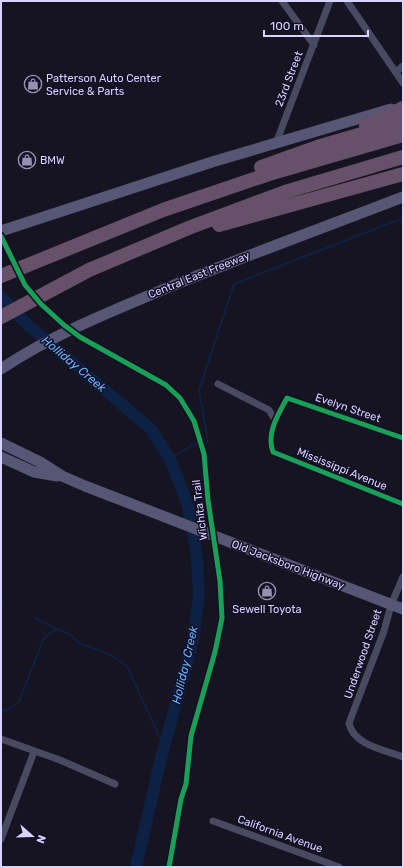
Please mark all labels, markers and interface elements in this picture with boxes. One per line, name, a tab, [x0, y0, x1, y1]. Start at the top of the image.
scale bar	[264, 12, 368, 38]
text: 100 m	[270, 19, 304, 33]
street label: 23rd Street	[273, 49, 306, 108]
place label: Patterson Auto Center Service & Parts	[46, 72, 162, 98]
shop icon: Patterson Auto Center Service & Parts	[23, 74, 43, 94]
shop icon: BMW	[17, 150, 37, 170]
place label: BMW	[40, 154, 65, 167]
street label: Central East Freeway	[146, 249, 252, 301]
water label: Holliday Creek	[39, 333, 110, 396]
street label: Evelyn Street	[314, 391, 383, 426]
street label: Mississippi Avenue	[295, 445, 389, 493]
street label: Wichita Trail	[190, 479, 210, 541]
street label: Old Jacksboro Highway	[230, 537, 346, 593]
shop icon: Sewell Toyota	[257, 581, 277, 601]
place label: Sewell Toyota	[232, 603, 302, 616]
street label: Underwood Street	[342, 607, 385, 700]
water label: Holliday Creek	[169, 624, 201, 705]
street label: California Avenue	[236, 813, 324, 855]
north arrow	[12, 816, 52, 856]
text: N	[33, 833, 48, 845]

